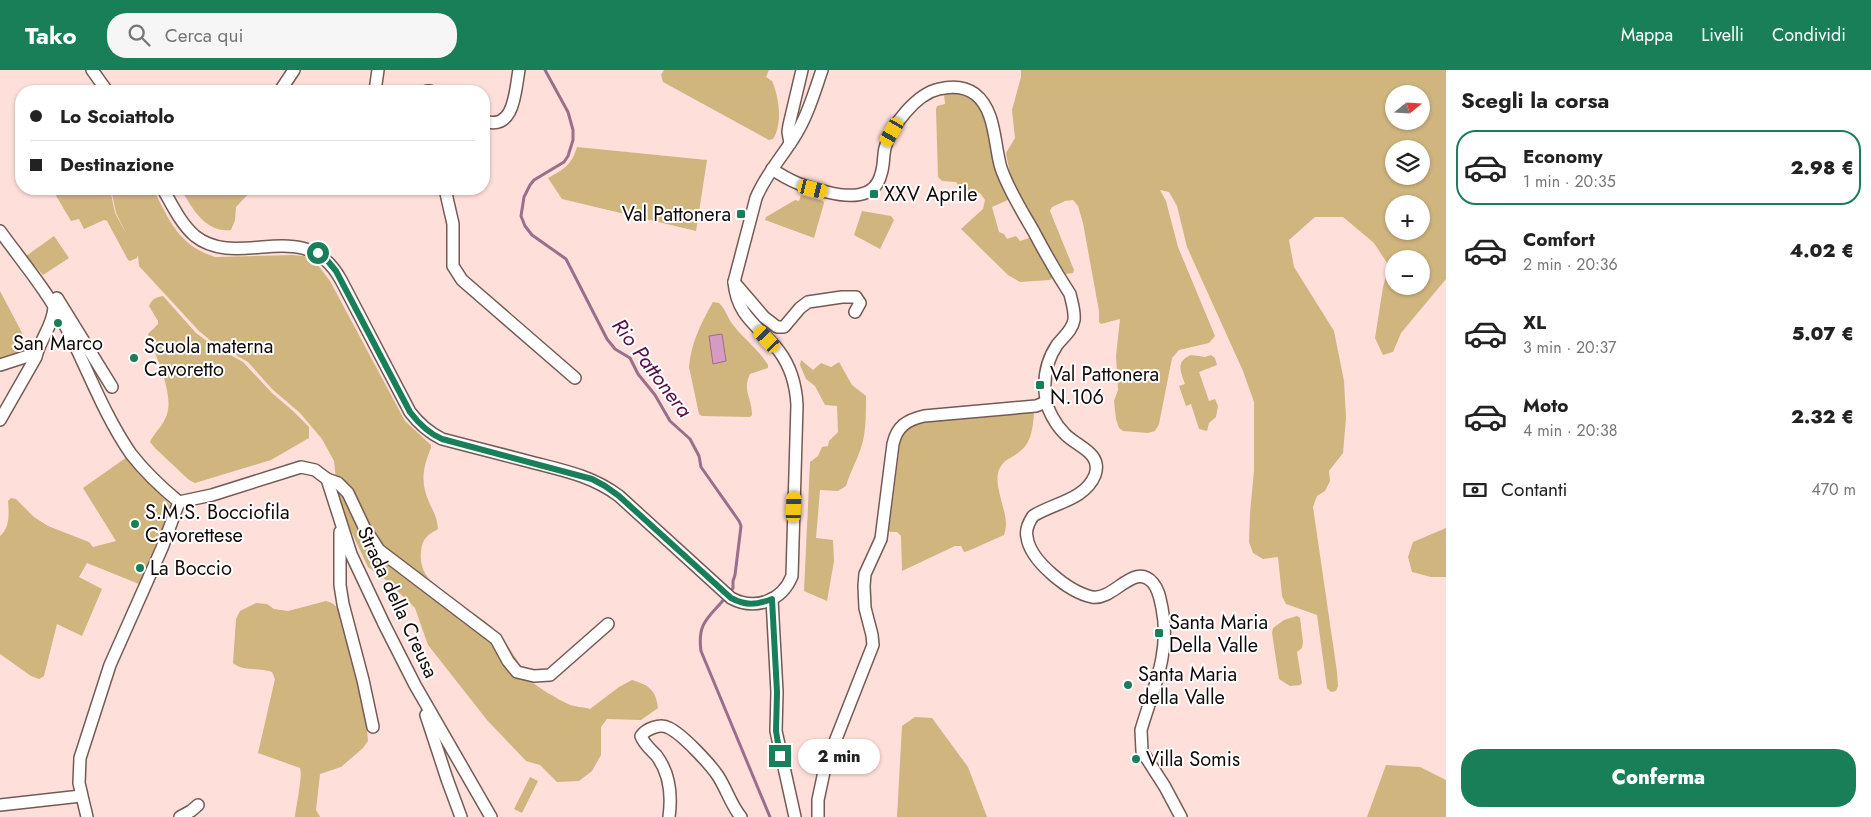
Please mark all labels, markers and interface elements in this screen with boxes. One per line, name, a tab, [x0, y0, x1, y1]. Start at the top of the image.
search box	[107, 13, 457, 58]
text: Tako	[25, 18, 77, 53]
icon: search	[125, 21, 153, 49]
text: Cerca qui	[165, 22, 243, 49]
text: Mappa	[1621, 22, 1673, 48]
text: Livelli	[1701, 22, 1744, 48]
text: Condividi	[1772, 22, 1846, 48]
text: Scegli la corsa	[1461, 84, 1609, 116]
north arrow	[1385, 85, 1430, 130]
map controls	[1385, 85, 1430, 295]
text: Lo Scoiattolo	[60, 103, 175, 130]
car	[878, 115, 905, 149]
button: layers	[1385, 140, 1430, 185]
text: Economy	[1523, 143, 1603, 170]
icon: car	[1463, 145, 1508, 190]
text: Destinazione	[60, 151, 174, 178]
text: 2.98 €	[1791, 154, 1854, 181]
text: 1 min · 20:35	[1523, 170, 1616, 193]
car	[796, 178, 829, 200]
place label: XXV Aprile	[884, 180, 978, 209]
marker: XXV Aprile	[868, 188, 880, 200]
button: +	[1385, 195, 1430, 240]
place label: Val Pattonera	[622, 200, 731, 229]
marker: Val Pattonera	[735, 208, 747, 220]
text: Comfort	[1523, 226, 1595, 253]
icon: car	[1463, 228, 1508, 273]
text: 4.02 €	[1789, 237, 1854, 264]
route start	[307, 242, 329, 264]
button: −	[1385, 250, 1430, 295]
text: 2 min · 20:36	[1523, 253, 1618, 276]
text: XL	[1523, 309, 1546, 336]
icon: car	[1463, 311, 1508, 356]
water label: Rio Pattonera	[605, 312, 699, 424]
marker: San Marco	[52, 317, 64, 329]
text: 5.07 €	[1792, 320, 1854, 347]
car	[751, 323, 782, 355]
place label: San Marco	[13, 329, 103, 358]
place label: Scuola materna Cavoretto	[144, 332, 273, 384]
text: 3 min · 20:37	[1523, 336, 1616, 359]
marker: Scuola materna Cavoretto	[128, 352, 140, 364]
place label: Val Pattonera N.106	[1050, 360, 1159, 412]
marker: Val Pattonera N.106	[1034, 379, 1046, 391]
text: Moto	[1523, 392, 1568, 419]
icon: car	[1463, 394, 1508, 439]
text: 2.32 €	[1791, 403, 1854, 430]
text: 4 min · 20:38	[1523, 419, 1618, 442]
icon: cash	[1461, 476, 1489, 504]
text: Contanti	[1501, 476, 1568, 503]
text: 470 m	[1811, 478, 1856, 501]
car	[785, 492, 802, 522]
place label: S.M.S. Bocciofila Cavorettese	[145, 498, 290, 550]
marker: S.M.S. Bocciofila Cavorettese	[129, 518, 141, 530]
street label: Strada della Creusa	[350, 522, 445, 683]
place label: La Boccio	[150, 554, 232, 583]
marker: La Boccio	[134, 562, 146, 574]
place label: Santa Maria Della Valle	[1169, 608, 1268, 660]
marker: Santa Maria Della Valle	[1153, 627, 1165, 639]
place label: Santa Maria della Valle	[1138, 660, 1237, 712]
marker: Santa Maria della Valle	[1122, 679, 1134, 691]
callout: 2 min	[798, 738, 880, 774]
route end	[769, 745, 791, 767]
text: 2 min	[818, 745, 860, 768]
place label: Villa Somis	[1146, 745, 1240, 774]
button: Conferma	[1461, 749, 1856, 807]
marker: Villa Somis	[1130, 753, 1142, 765]

